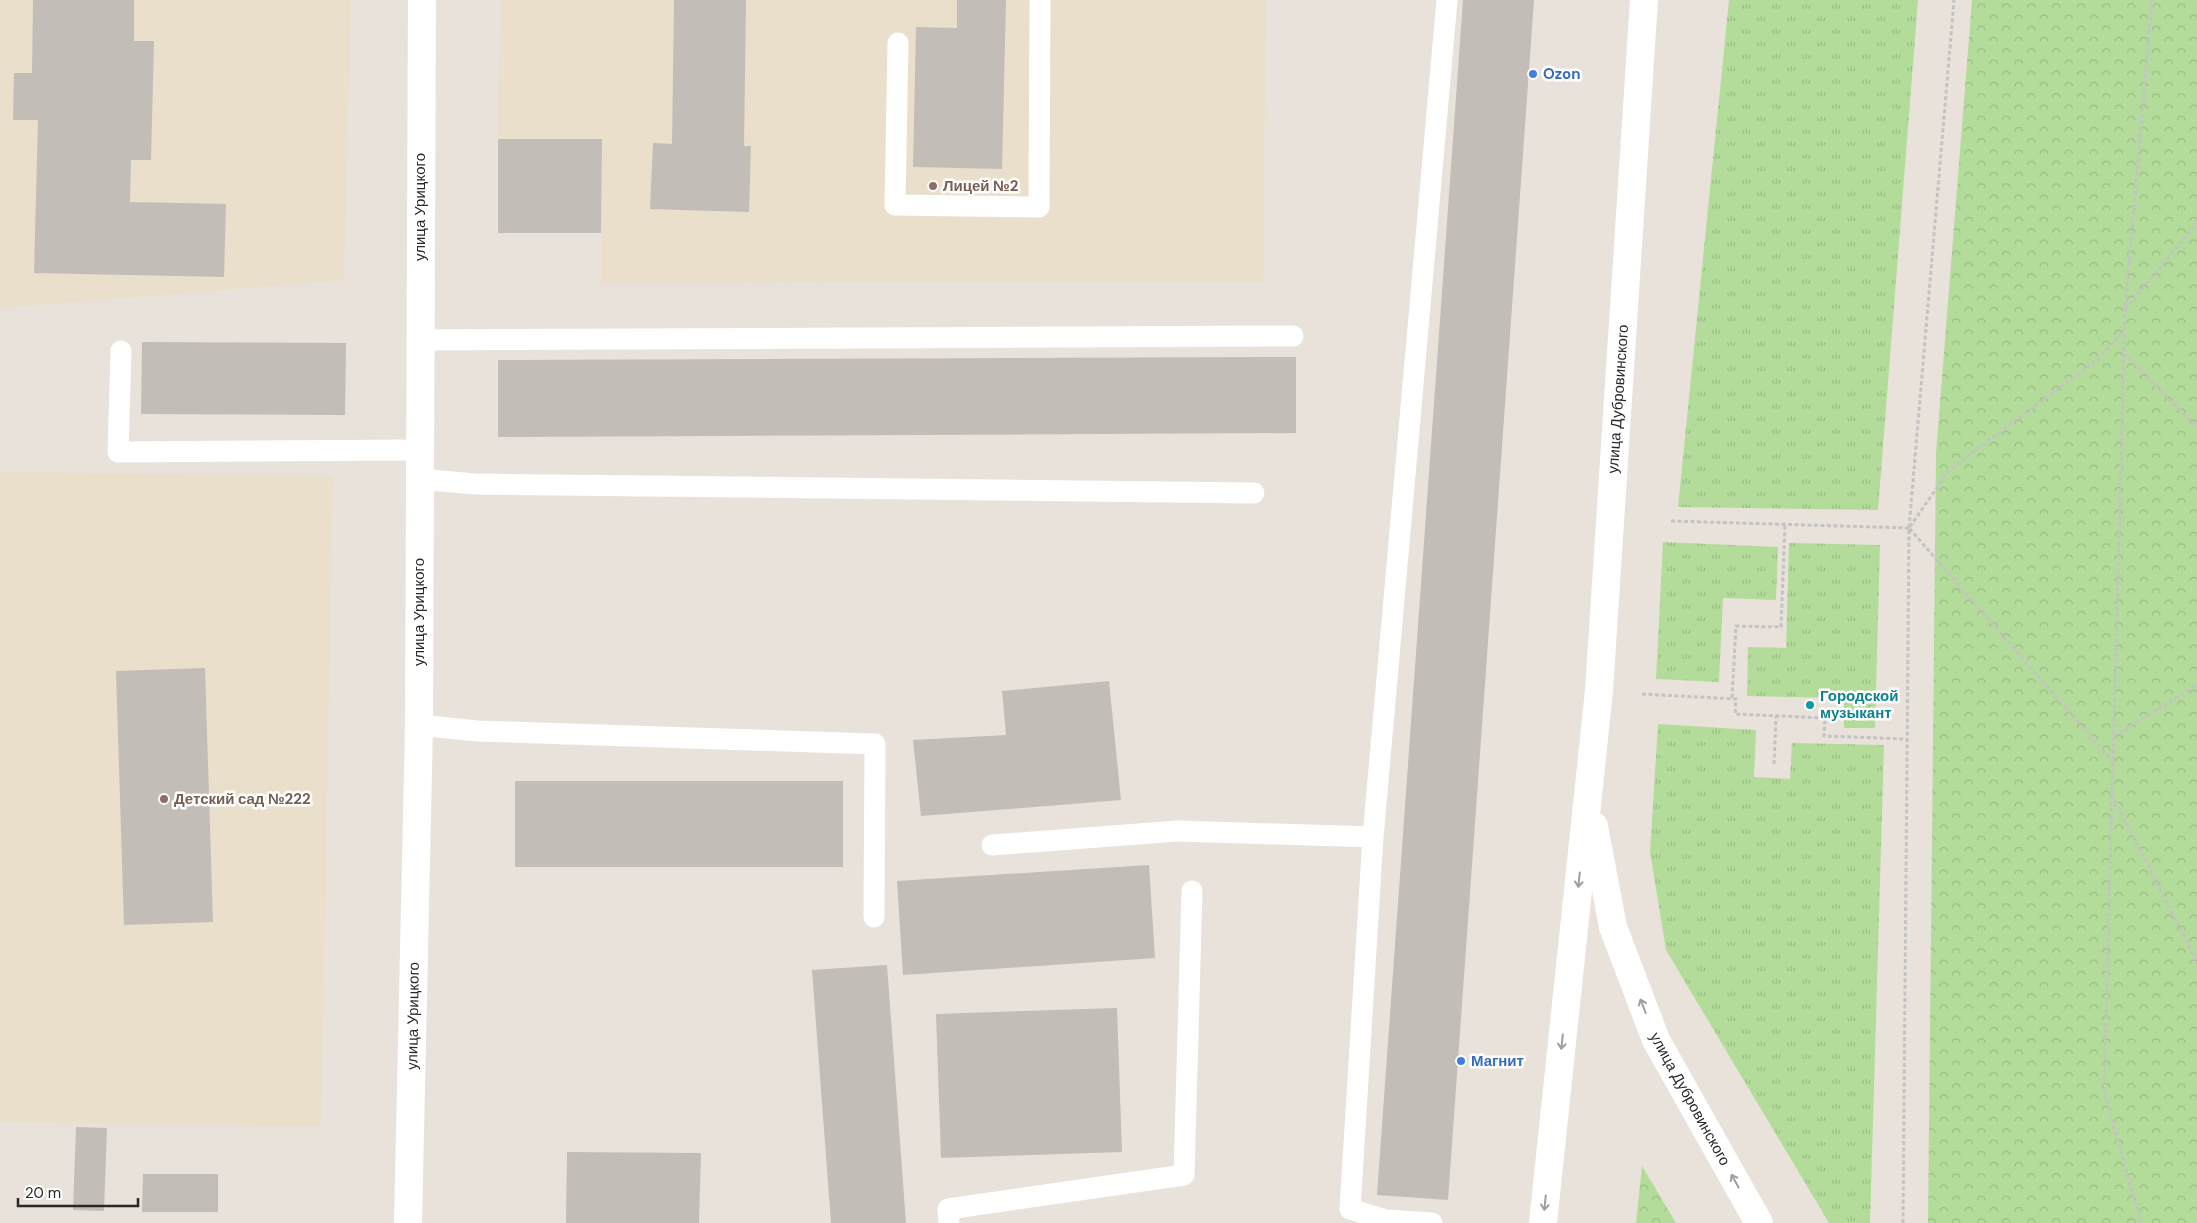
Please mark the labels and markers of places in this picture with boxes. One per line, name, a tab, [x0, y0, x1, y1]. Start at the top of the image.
place label: Ozon	[1543, 64, 1581, 84]
marker: Ozon	[1527, 68, 1539, 80]
place label: Лицей №2	[943, 176, 1019, 196]
marker: Лицей №2	[927, 180, 939, 192]
place label: Городской музыкант	[1820, 686, 1898, 723]
marker: Городской музыкант	[1804, 699, 1816, 711]
place label: Детский сад №222	[174, 789, 311, 809]
marker: Детский сад №222	[158, 793, 170, 805]
place label: Магнит	[1471, 1051, 1524, 1071]
marker: Магнит	[1455, 1055, 1467, 1067]

